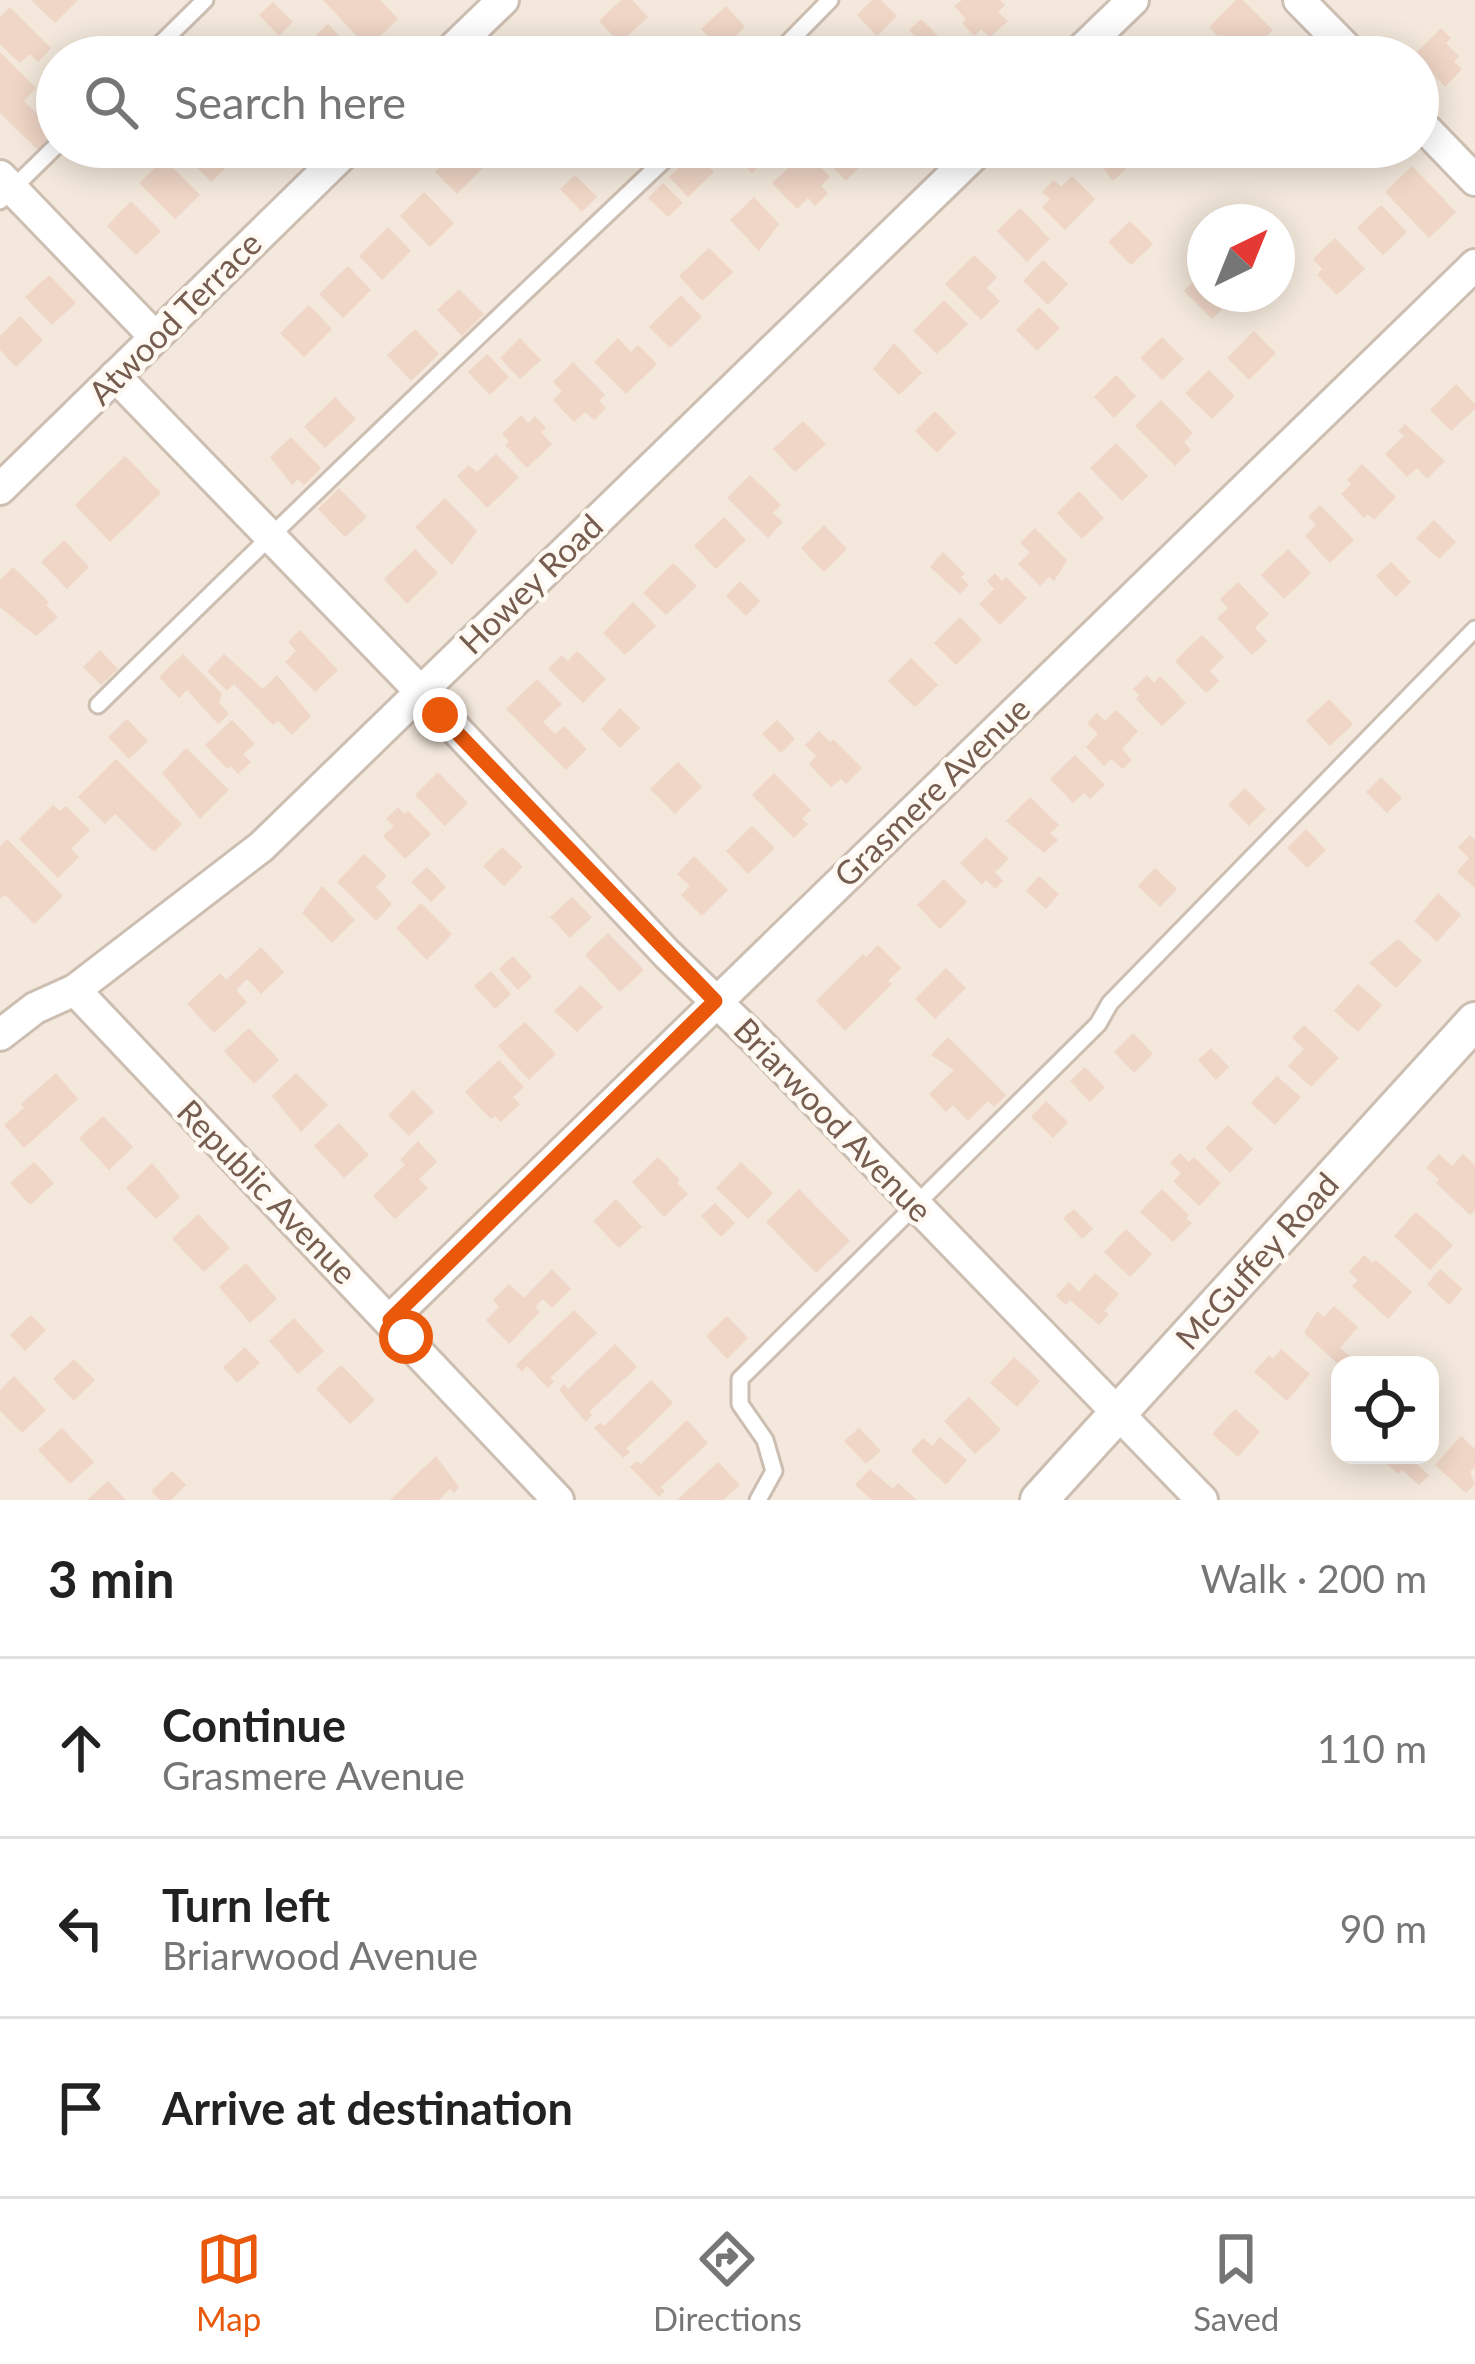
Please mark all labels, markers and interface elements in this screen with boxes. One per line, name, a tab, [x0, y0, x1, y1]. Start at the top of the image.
search box	[36, 36, 1439, 168]
icon: search	[78, 69, 144, 135]
text: Search here	[174, 75, 406, 129]
north arrow	[1187, 204, 1295, 312]
street label: Atwood Terrace	[79, 222, 269, 412]
street label: Howey Road	[450, 505, 610, 661]
route end	[413, 688, 467, 742]
street label: Grasmere Avenue	[825, 688, 1037, 895]
street label: Briarwood Avenue	[726, 1009, 941, 1229]
street label: Republic Avenue	[170, 1091, 366, 1292]
street label: McGuffey Road	[1166, 1164, 1346, 1357]
route start	[379, 1310, 433, 1364]
map controls	[1331, 1356, 1439, 1464]
button: locate	[1331, 1356, 1439, 1464]
text: 3 min	[48, 1548, 174, 1609]
text: Walk · 200 m	[1200, 1555, 1427, 1601]
text: Continue	[162, 1698, 346, 1752]
icon: ahead	[48, 1715, 114, 1781]
text: 110 m	[1317, 1725, 1427, 1771]
text: Grasmere Avenue	[162, 1752, 465, 1798]
text: Turn left	[162, 1878, 330, 1932]
icon: left	[48, 1895, 114, 1961]
text: 90 m	[1340, 1905, 1427, 1951]
text: Briarwood Avenue	[162, 1932, 478, 1978]
icon: arrive	[48, 2075, 114, 2141]
text: Arrive at destination	[162, 2081, 573, 2135]
tab: Map	[196, 2226, 262, 2338]
tab: Directions	[653, 2226, 802, 2338]
tab: Saved	[1193, 2226, 1279, 2338]

